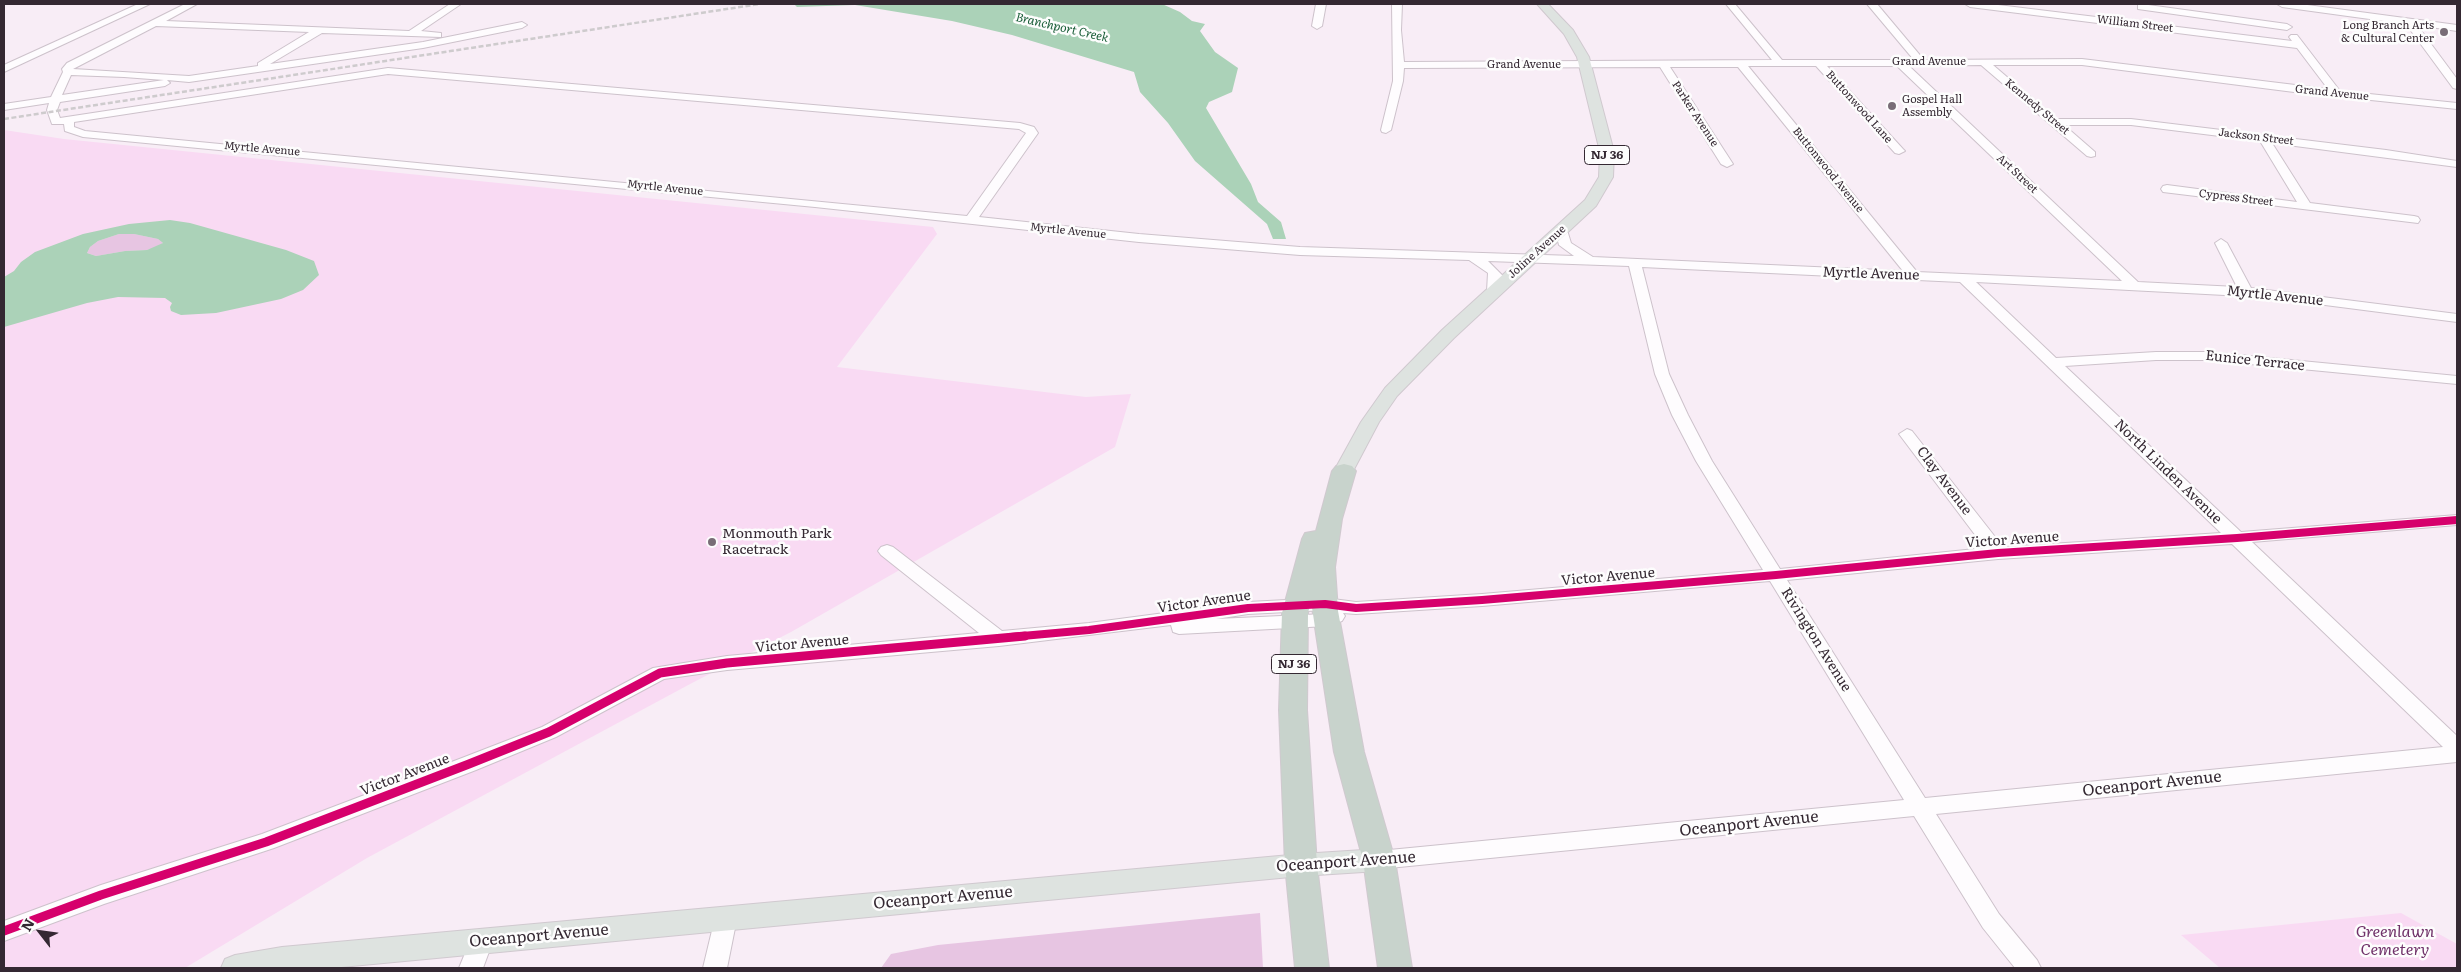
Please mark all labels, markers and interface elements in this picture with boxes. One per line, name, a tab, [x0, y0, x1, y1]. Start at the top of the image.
water label: Branchport Creek	[1014, 10, 1110, 46]
street label: William Street	[2096, 13, 2174, 35]
place label: Long Branch Arts & Cultural Center	[2341, 19, 2434, 45]
marker: Long Branch Arts & Cultural Center	[2438, 26, 2450, 38]
street label: Grand Avenue	[1892, 55, 1966, 69]
street label: Grand Avenue	[1487, 58, 1561, 72]
street label: Buttonwood Lane	[1823, 68, 1895, 146]
street label: Kennedy Street	[2002, 76, 2072, 138]
street label: Parker Avenue	[1669, 79, 1721, 149]
street label: Grand Avenue	[2294, 83, 2370, 103]
place label: Gospel Hall Assembly	[1902, 93, 1962, 119]
marker: Gospel Hall Assembly	[1886, 100, 1898, 112]
street label: Buttonwood Avenue	[1790, 125, 1866, 215]
street label: Jackson Street	[2218, 126, 2294, 148]
street label: Myrtle Avenue	[223, 139, 301, 159]
road number: NJ 36	[1584, 146, 1630, 164]
street label: Art Street	[1994, 152, 2040, 196]
street label: Myrtle Avenue	[626, 177, 704, 199]
street label: Cypress Street	[2198, 187, 2274, 209]
street label: Myrtle Avenue	[1029, 220, 1107, 242]
street label: Joline Avenue	[1505, 223, 1569, 281]
street label: Myrtle Avenue	[1822, 264, 1920, 284]
street label: Myrtle Avenue	[2226, 283, 2324, 309]
street label: Eunice Terrace	[2204, 347, 2306, 375]
street label: North Linden Avenue	[2111, 416, 2225, 528]
street label: Clay Avenue	[1913, 444, 1975, 518]
place label: Monmouth Park Racetrack	[722, 526, 831, 558]
street label: Victor Avenue	[1965, 528, 2059, 552]
marker: Monmouth Park Racetrack	[706, 536, 718, 548]
street label: Victor Avenue	[1560, 565, 1656, 589]
street label: Rivington Avenue	[1777, 585, 1855, 695]
street label: Victor Avenue	[1156, 587, 1252, 617]
street label: Victor Avenue	[754, 632, 850, 656]
road number: NJ 36	[1272, 654, 1316, 674]
street label: Victor Avenue	[358, 750, 452, 800]
street label: Oceanport Avenue	[2081, 767, 2223, 801]
street label: Oceanport Avenue	[1678, 807, 1820, 841]
street label: Oceanport Avenue	[1276, 848, 1416, 876]
street label: Oceanport Avenue	[873, 882, 1013, 914]
north arrow	[15, 907, 65, 957]
text: N	[15, 914, 39, 935]
street label: Oceanport Avenue	[469, 920, 609, 952]
park label: Greenlawn Cemetery	[2356, 922, 2434, 960]

